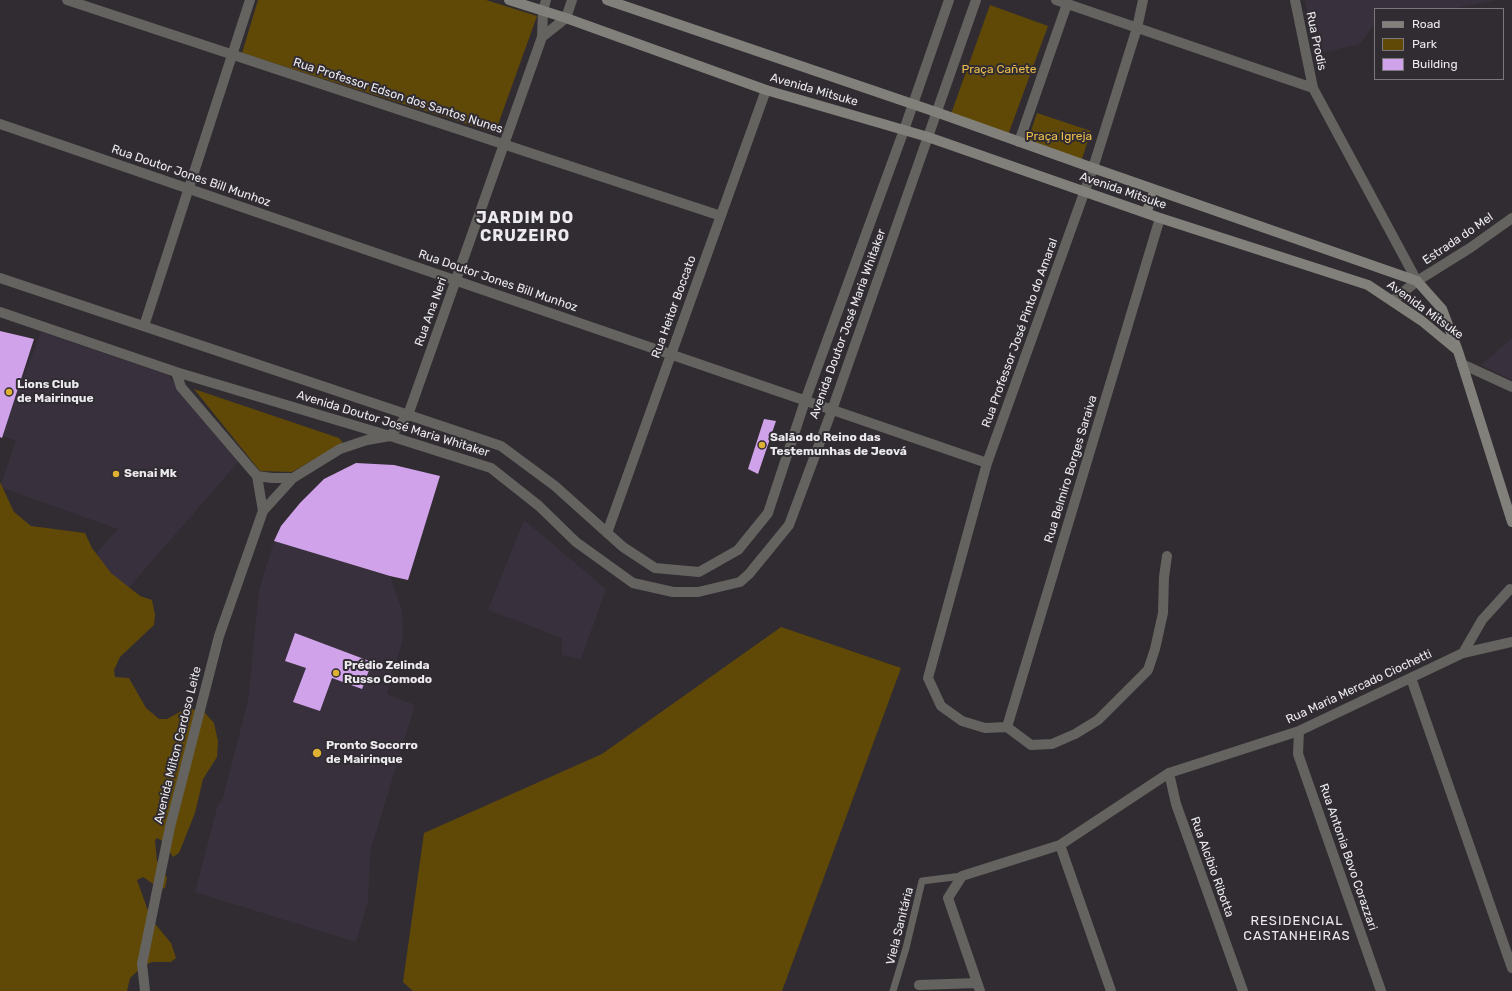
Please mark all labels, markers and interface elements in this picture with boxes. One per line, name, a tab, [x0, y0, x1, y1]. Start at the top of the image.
legend	[1374, 8, 1504, 80]
street label: Rua Prodis	[1303, 10, 1329, 72]
text: Road	[1412, 17, 1440, 31]
text: Park	[1412, 37, 1437, 51]
street label: Rua Professor Edson dos Santos Nunes	[291, 55, 505, 137]
text: Building	[1412, 57, 1458, 71]
park label: Praça Cañete	[962, 63, 1036, 77]
street label: Avenida Mitsuke	[768, 71, 860, 109]
park label: Praça Igreja	[1026, 130, 1092, 144]
street label: Rua Doutor Jones Bill Munhoz	[109, 142, 273, 210]
street label: Avenida Mitsuke	[1078, 169, 1168, 213]
district label: JARDIM DO CRUZEIRO	[476, 208, 574, 246]
street label: Estrada do Mel	[1420, 210, 1496, 268]
street label: Avenida Doutor José Maria Whitaker	[807, 227, 889, 421]
street label: Rua Professor José Pinto do Amaral	[979, 236, 1061, 430]
street label: Rua Doutor Jones Bill Munhoz	[416, 247, 580, 315]
street label: Rua Heitor Boccato	[649, 254, 699, 360]
street label: Rua Ana Neri	[412, 276, 450, 348]
street label: Avenida Mitsuke	[1384, 277, 1466, 343]
place label: Lions Club de Mairinque	[17, 378, 94, 406]
marker: Lions Club de Mairinque	[4, 387, 14, 397]
street label: Avenida Doutor José Maria Whitaker	[295, 388, 491, 460]
street label: Rua Belmiro Borges Saraiva	[1042, 393, 1100, 545]
place label: Salão do Reino das Testemunhas de Jeová	[770, 431, 907, 459]
marker: Salão do Reino das Testemunhas de Jeová	[757, 440, 767, 450]
place label: Senai Mk	[124, 467, 177, 481]
marker: Senai Mk	[111, 469, 121, 479]
street label: Rua Maria Mercado Ciochetti	[1284, 647, 1434, 727]
place label: Prédio Zelinda Russo Comodo	[344, 659, 432, 687]
street label: Avenida Milton Cardoso Leite	[151, 665, 205, 825]
marker: Prédio Zelinda Russo Comodo	[331, 668, 341, 678]
place label: Pronto Socorro de Mairinque	[326, 739, 418, 767]
marker: Pronto Socorro de Mairinque	[311, 747, 323, 759]
street label: Rua Antonia Bovo Corazzari	[1316, 782, 1380, 932]
street label: Rua Alcíbio Ribotta	[1187, 815, 1237, 919]
street label: Viela Sanitária	[883, 886, 917, 966]
district label: RESIDENCIAL CASTANHEIRAS	[1243, 913, 1351, 944]

